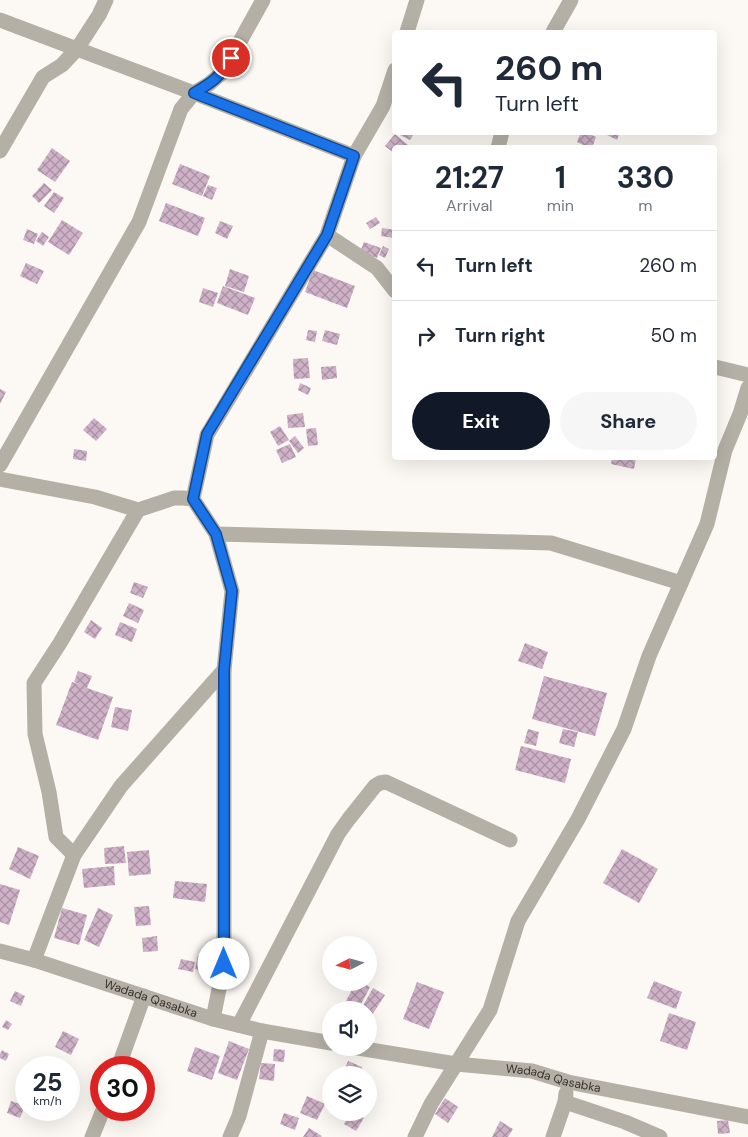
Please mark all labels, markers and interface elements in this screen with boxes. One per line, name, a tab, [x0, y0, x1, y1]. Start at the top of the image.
pin	[210, 37, 252, 79]
icon: arrive	[217, 44, 245, 72]
text: 260 m	[495, 45, 603, 91]
icon: left	[412, 50, 477, 115]
text: Turn left	[495, 89, 579, 118]
text: 21:27	[435, 158, 504, 197]
text: 1	[555, 158, 566, 197]
text: 330	[617, 158, 674, 197]
text: Arrival	[446, 195, 493, 216]
text: min	[547, 195, 574, 216]
text: m	[638, 195, 653, 216]
icon: left	[412, 252, 440, 280]
text: Turn left	[455, 253, 533, 278]
text: 260 m	[639, 253, 697, 278]
icon: right	[412, 322, 440, 350]
text: Turn right	[455, 323, 545, 348]
text: 50 m	[650, 323, 697, 348]
button: Exit	[412, 392, 550, 450]
button: Share	[560, 392, 697, 450]
north arrow	[322, 936, 378, 991]
map controls	[322, 936, 377, 1121]
position arrow	[197, 937, 249, 989]
street label: Wadada Qasabka	[102, 976, 199, 1021]
button: sound	[322, 1001, 377, 1056]
speed limit sign: 30	[90, 1056, 155, 1121]
street label: Wadada Qasabka	[505, 1061, 602, 1096]
text: 25	[33, 1066, 62, 1099]
button: layers	[322, 1066, 377, 1121]
text: km/h	[33, 1093, 62, 1109]

